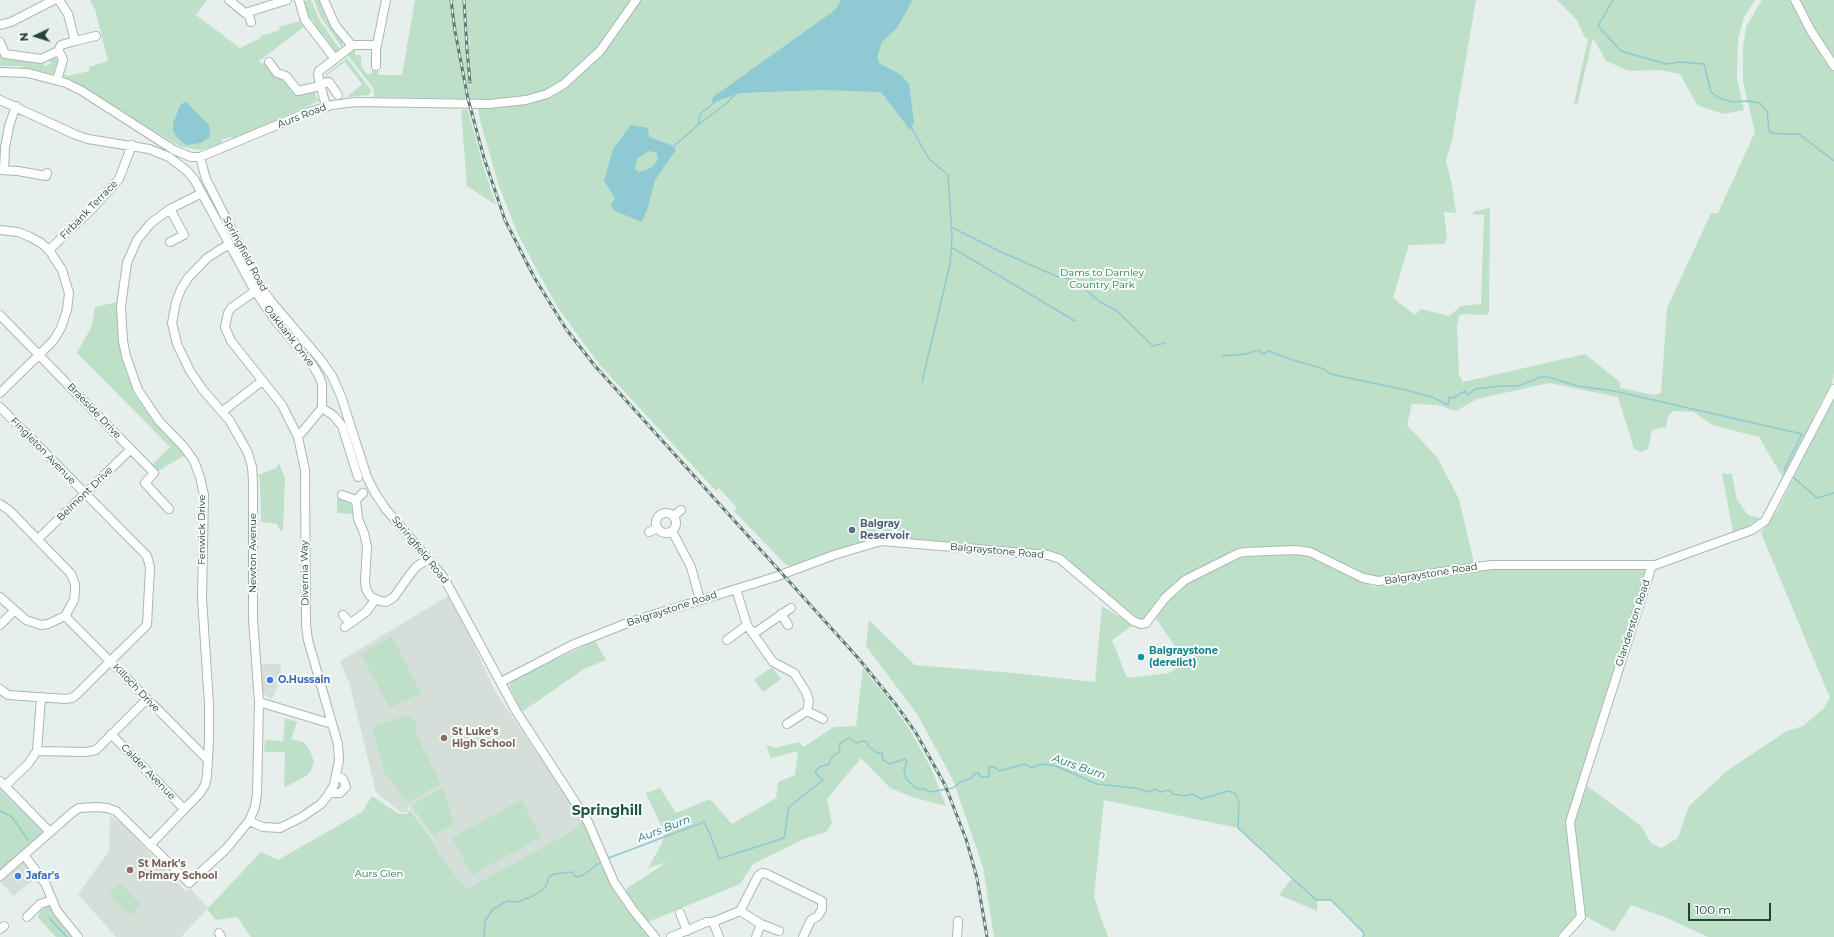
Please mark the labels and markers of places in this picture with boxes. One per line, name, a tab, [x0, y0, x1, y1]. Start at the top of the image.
place label: Balgray Reservoir	[860, 518, 909, 542]
marker: Balgray Reservoir	[847, 525, 857, 535]
place label: Balgraystone (derelict)	[1149, 645, 1218, 668]
marker: Balgraystone (derelict)	[1136, 652, 1146, 662]
place label: O.Hussain	[278, 674, 331, 686]
marker: O.Hussain	[265, 675, 275, 685]
place label: St Luke's High School	[452, 726, 515, 750]
marker: St Luke's High School	[439, 733, 449, 743]
place label: St Mark's Primary School	[138, 858, 218, 882]
marker: St Mark's Primary School	[125, 865, 135, 875]
place label: Jafar's	[26, 870, 59, 882]
marker: Jafar's	[13, 871, 23, 881]

